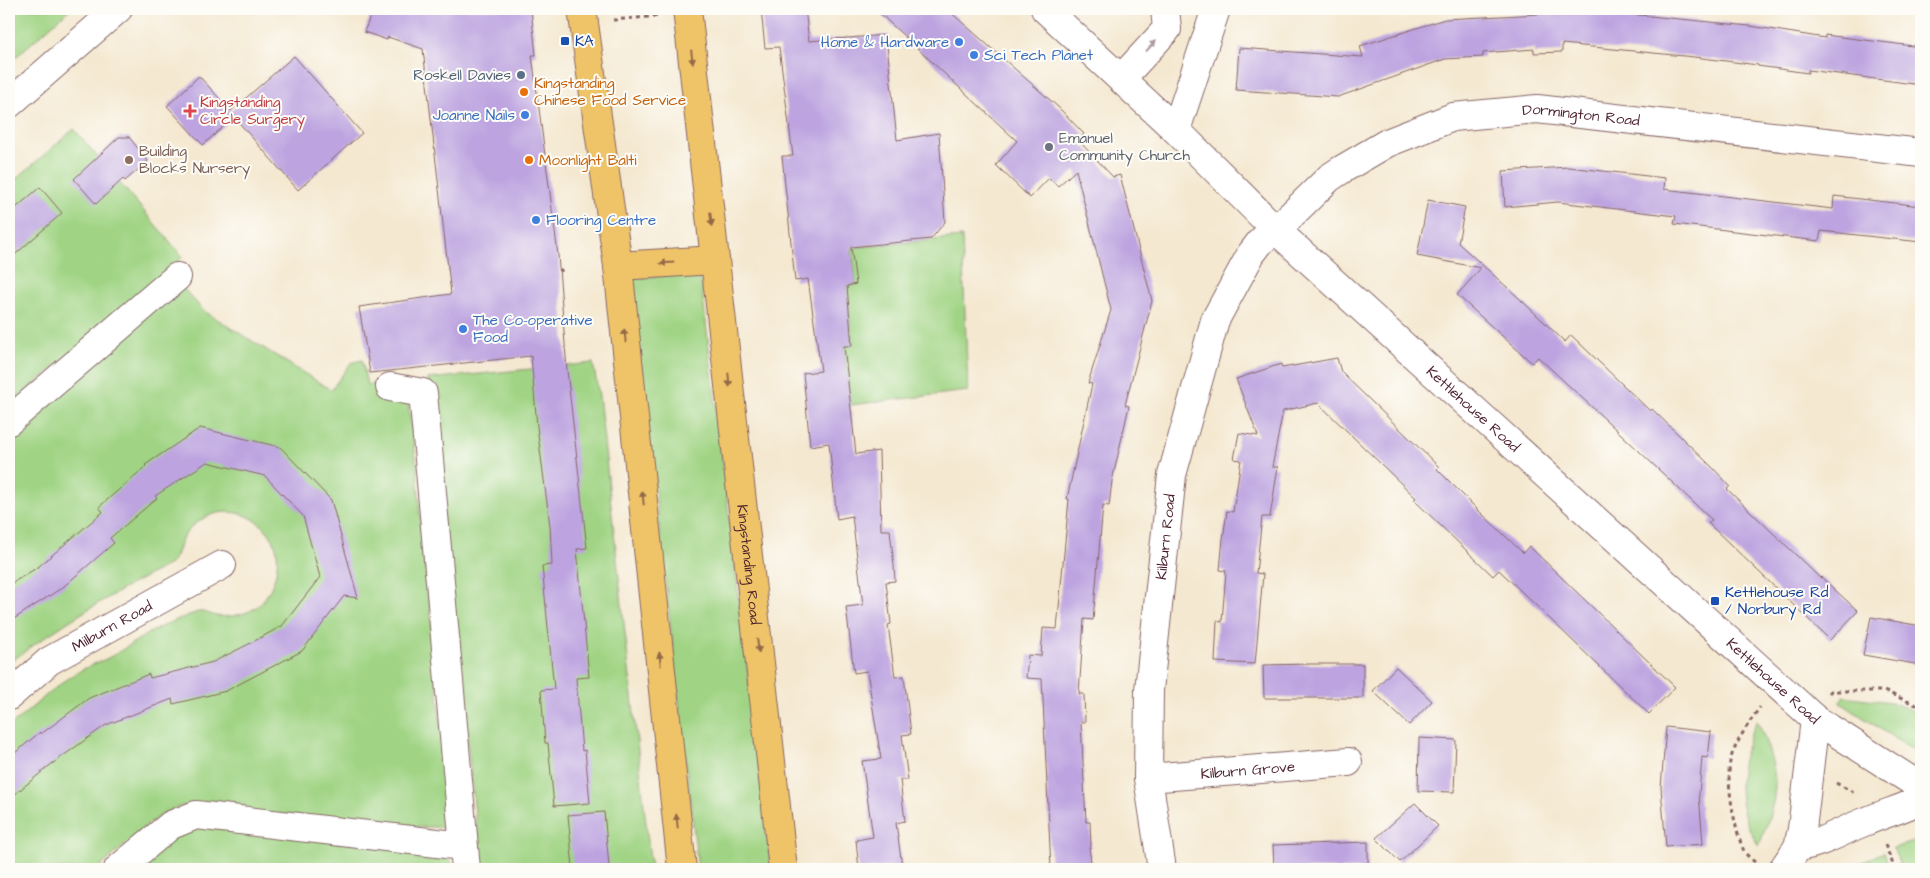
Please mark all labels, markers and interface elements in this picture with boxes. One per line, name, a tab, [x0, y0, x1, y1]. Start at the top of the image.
place label: KA	[575, 31, 594, 52]
place label: Home & Hardware	[821, 32, 949, 53]
marker: KA	[559, 35, 571, 47]
marker: Home & Hardware	[953, 36, 965, 48]
one-way arrow	[1145, 41, 1157, 53]
place label: Sci Tech Planet	[984, 45, 1093, 66]
one-way arrow	[688, 49, 696, 65]
marker: Sci Tech Planet	[968, 49, 980, 61]
place label: Roskell Davies	[413, 65, 511, 86]
marker: Roskell Davies	[515, 69, 527, 81]
place label: Kingstanding Chinese Food Service	[534, 73, 686, 111]
marker: Kingstanding Chinese Food Service	[518, 86, 530, 98]
place label: Kingstanding Circle Surgery	[200, 92, 305, 131]
street label: Dormington Road	[1521, 99, 1641, 132]
marker: Kingstanding Circle Surgery	[184, 105, 196, 117]
place label: Joanne Nails	[433, 105, 515, 126]
marker: Joanne Nails	[519, 109, 531, 121]
place label: Emanuel Community Church	[1059, 128, 1191, 167]
place label: Building Blocks Nursery	[139, 141, 250, 180]
marker: Emanuel Community Church	[1043, 141, 1055, 153]
place label: Moonlight Balti	[539, 150, 637, 172]
marker: Building Blocks Nursery	[123, 154, 135, 166]
marker: Moonlight Balti	[523, 154, 535, 166]
place label: Flooring Centre	[546, 210, 656, 232]
one-way arrow	[707, 211, 715, 227]
marker: Flooring Centre	[530, 214, 542, 226]
one-way arrow	[659, 259, 675, 267]
place label: The Co-operative Food	[473, 310, 593, 348]
marker: The Co-operative Food	[457, 323, 469, 335]
one-way arrow	[621, 328, 629, 344]
street label: Kettlehouse Road	[1422, 361, 1524, 457]
one-way arrow	[725, 372, 733, 388]
one-way arrow	[639, 489, 647, 505]
street label: Kilburn Road	[1151, 493, 1181, 581]
street label: Kingstanding Road	[731, 503, 766, 626]
place label: Kettlehouse Rd / Norbury Rd	[1725, 582, 1829, 621]
marker: Kettlehouse Rd / Norbury Rd	[1709, 595, 1721, 607]
street label: Milburn Road	[68, 596, 157, 657]
street label: Kettlehouse Road	[1721, 633, 1824, 730]
one-way arrow	[754, 638, 762, 654]
one-way arrow	[656, 651, 664, 667]
street label: Kilburn Grove	[1200, 756, 1296, 785]
one-way arrow	[673, 812, 681, 828]

